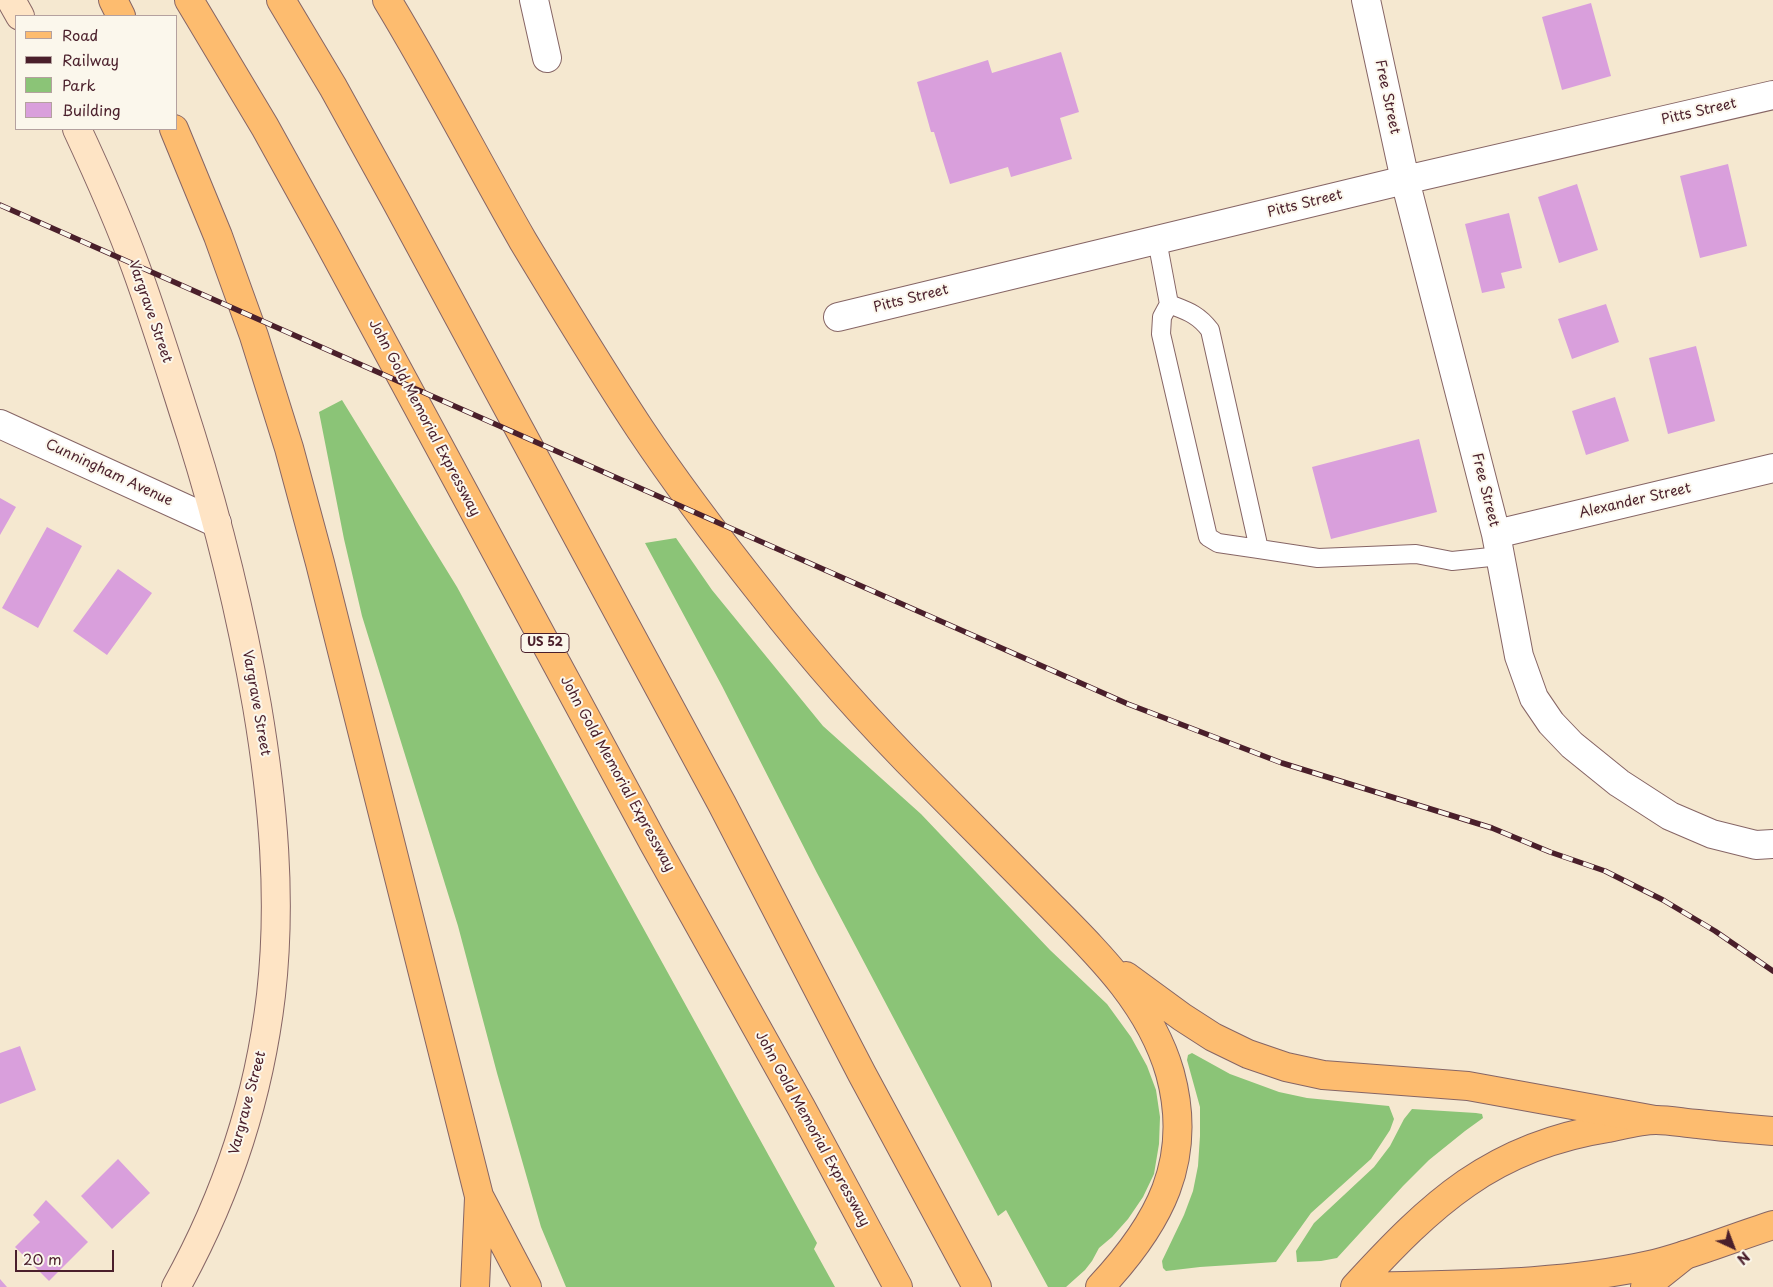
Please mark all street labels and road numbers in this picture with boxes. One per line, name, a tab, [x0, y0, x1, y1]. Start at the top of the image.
street label: Free Street	[1371, 58, 1403, 136]
street label: Pitts Street	[1660, 95, 1738, 129]
street label: Pitts Street	[1266, 187, 1344, 221]
street label: Vargrave Street	[125, 259, 175, 365]
street label: Pitts Street	[872, 282, 950, 316]
street label: John Gold Memorial Expressway	[365, 317, 483, 519]
street label: Cunningham Avenue	[43, 436, 175, 510]
street label: Free Street	[1468, 451, 1502, 529]
street label: Alexander Street	[1577, 480, 1693, 522]
road number: US 52	[521, 634, 569, 652]
street label: Vargrave Street	[238, 649, 274, 757]
street label: John Gold Memorial Expressway	[556, 673, 678, 875]
street label: John Gold Memorial Expressway	[751, 1028, 873, 1230]
street label: Vargrave Street	[226, 1049, 270, 1157]

